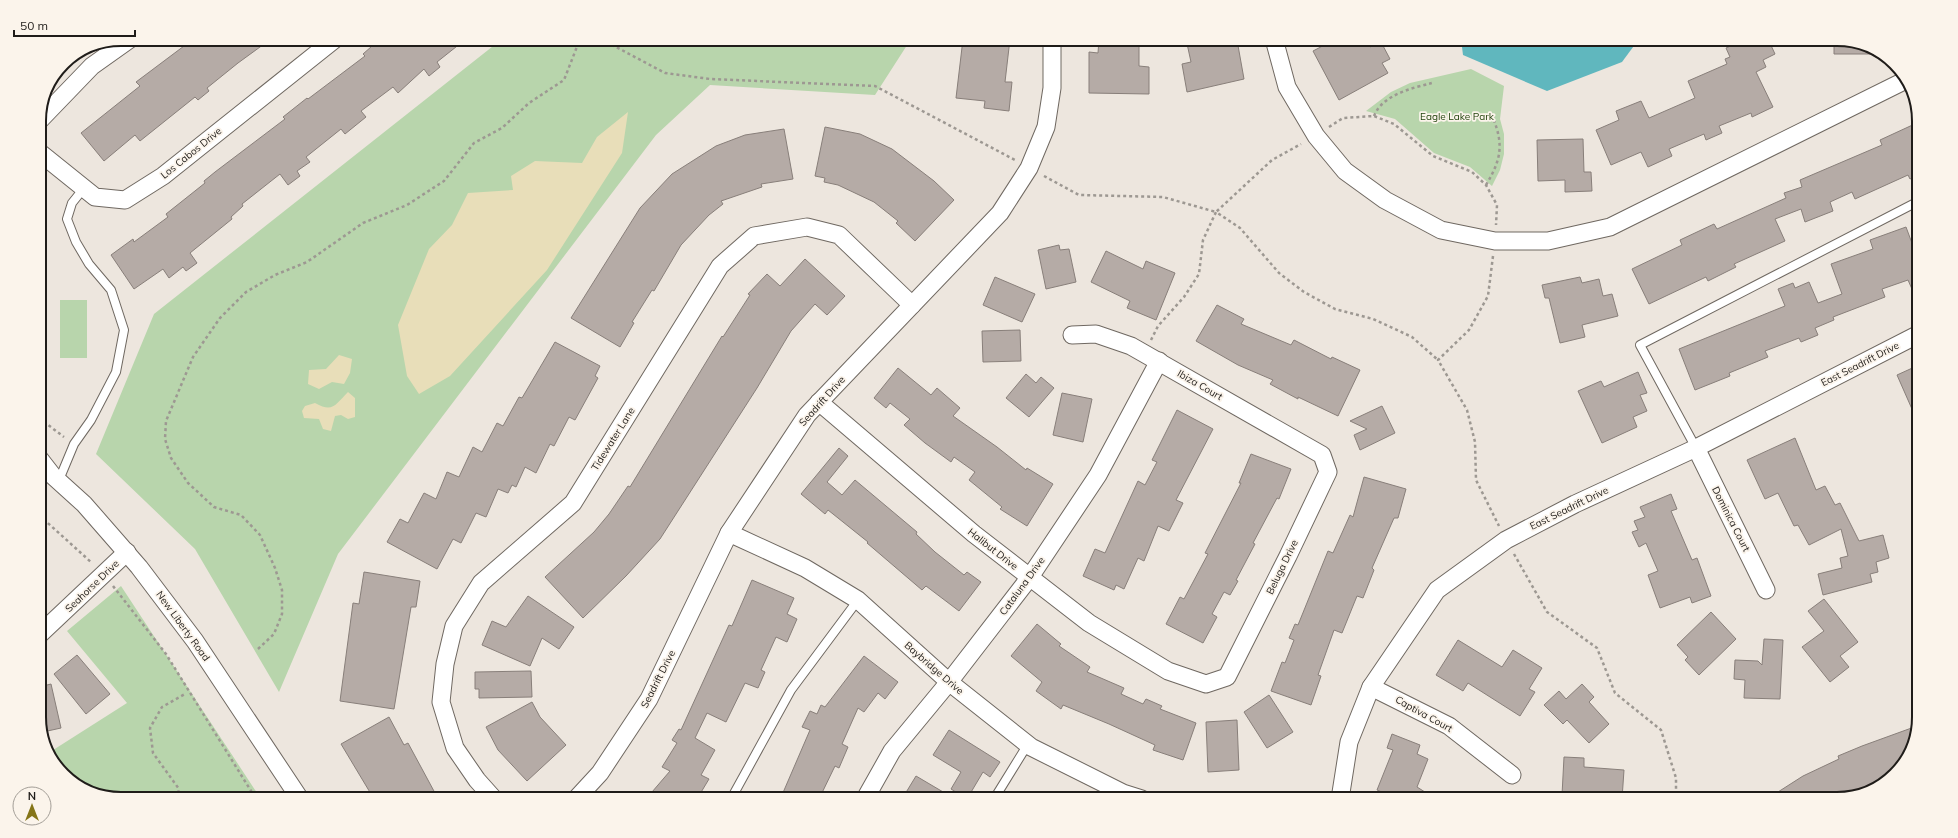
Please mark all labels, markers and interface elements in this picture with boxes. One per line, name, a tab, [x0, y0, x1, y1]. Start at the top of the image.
scale bar	[14, 12, 135, 38]
text: 50 m	[20, 18, 48, 33]
park label: Eagle Lake Park	[1420, 110, 1495, 123]
street label: Los Cabos Drive	[158, 124, 224, 182]
street label: East Seadrift Drive	[1819, 339, 1901, 389]
street label: Ibiza Court	[1175, 367, 1225, 403]
street label: Seadrift Drive	[796, 373, 848, 429]
street label: Tidewater Lane	[588, 405, 638, 473]
street label: East Seadrift Drive	[1528, 483, 1610, 533]
street label: Dominica Court	[1709, 484, 1753, 554]
street label: Halibut Drive	[965, 525, 1021, 573]
street label: Beluga Drive	[1263, 538, 1301, 596]
street label: Cataluna Drive	[996, 554, 1048, 618]
street label: Seahorse Drive	[62, 557, 122, 615]
street label: New Liberty Road	[153, 588, 213, 664]
street label: Baybridge Drive	[902, 639, 966, 697]
street label: Seadrift Drive	[638, 648, 678, 710]
street label: Captiva Court	[1393, 693, 1455, 735]
north arrow	[12, 786, 52, 826]
text: N	[28, 789, 36, 803]

